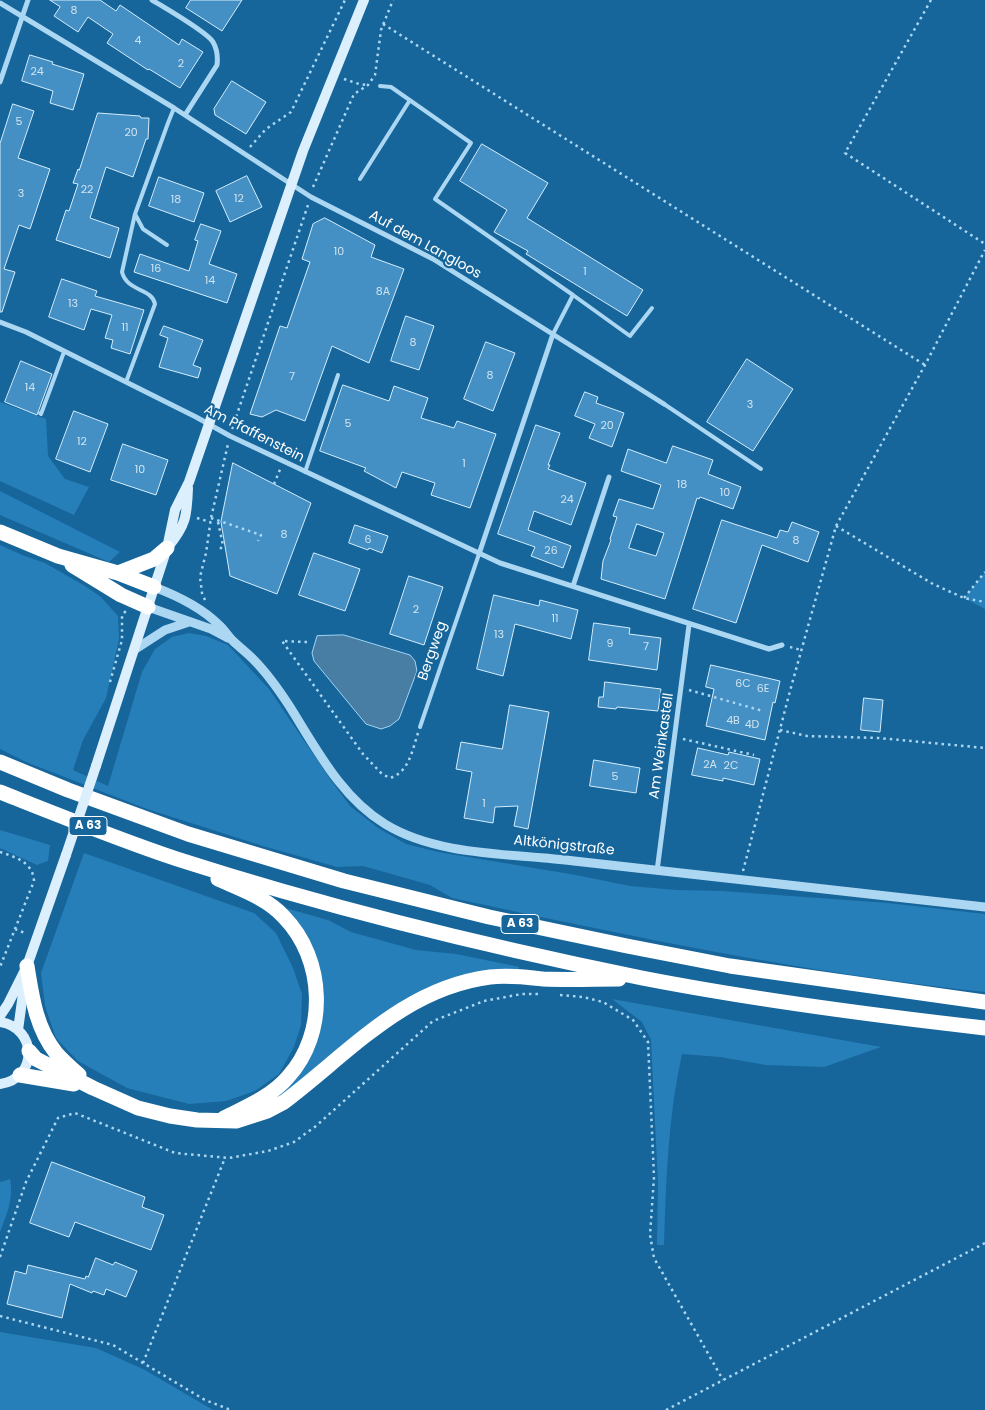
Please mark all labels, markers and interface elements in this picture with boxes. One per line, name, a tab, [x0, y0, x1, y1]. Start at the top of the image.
house number: 8	[71, 4, 77, 18]
house number: 4	[135, 34, 141, 48]
house number: 2	[178, 57, 184, 71]
house number: 24	[30, 65, 44, 79]
house number: 5	[16, 115, 22, 129]
house number: 20	[124, 126, 138, 140]
house number: 22	[81, 183, 93, 197]
house number: 3	[18, 187, 24, 201]
house number: 12	[234, 192, 244, 206]
house number: 18	[171, 193, 181, 207]
street label: Auf dem Langloos	[366, 207, 484, 283]
house number: 10	[334, 245, 344, 259]
house number: 16	[151, 262, 161, 276]
house number: 1	[583, 265, 587, 279]
house number: 14	[205, 274, 215, 288]
house number: 8A	[376, 285, 390, 299]
house number: 13	[68, 297, 78, 311]
house number: 11	[121, 321, 129, 335]
house number: 8	[410, 336, 416, 350]
house number: 8	[487, 369, 493, 383]
house number: 7	[289, 370, 295, 384]
house number: 14	[25, 381, 35, 395]
house number: 3	[747, 398, 753, 412]
street label: Am Pfaffenstein	[201, 402, 307, 466]
house number: 5	[345, 417, 351, 431]
house number: 20	[600, 419, 614, 433]
house number: 12	[77, 435, 87, 449]
house number: 1	[462, 457, 466, 471]
house number: 10	[135, 463, 145, 477]
house number: 18	[677, 478, 687, 492]
house number: 10	[720, 486, 730, 500]
house number: 24	[560, 493, 574, 507]
house number: 8	[281, 528, 287, 542]
house number: 6	[365, 533, 371, 547]
house number: 8	[793, 534, 799, 548]
house number: 26	[544, 544, 558, 558]
house number: 2	[413, 603, 419, 617]
house number: 11	[551, 612, 559, 626]
street label: Bergweg	[415, 619, 451, 683]
house number: 13	[494, 628, 504, 642]
house number: 9	[607, 637, 613, 651]
house number: 7	[643, 640, 649, 654]
house number: 6C	[735, 677, 751, 691]
house number: 6E	[757, 682, 769, 696]
street label: Am Weinkastell	[646, 692, 678, 800]
house number: 4B	[726, 714, 740, 728]
house number: 4D	[745, 718, 759, 732]
house number: 2A	[703, 758, 717, 772]
house number: 2C	[724, 759, 738, 773]
house number: 5	[612, 770, 618, 784]
house number: 1	[482, 797, 486, 811]
road number: A 63	[69, 816, 107, 836]
street label: Altkönigstraße	[513, 832, 615, 860]
road number: A 63	[501, 914, 539, 934]

